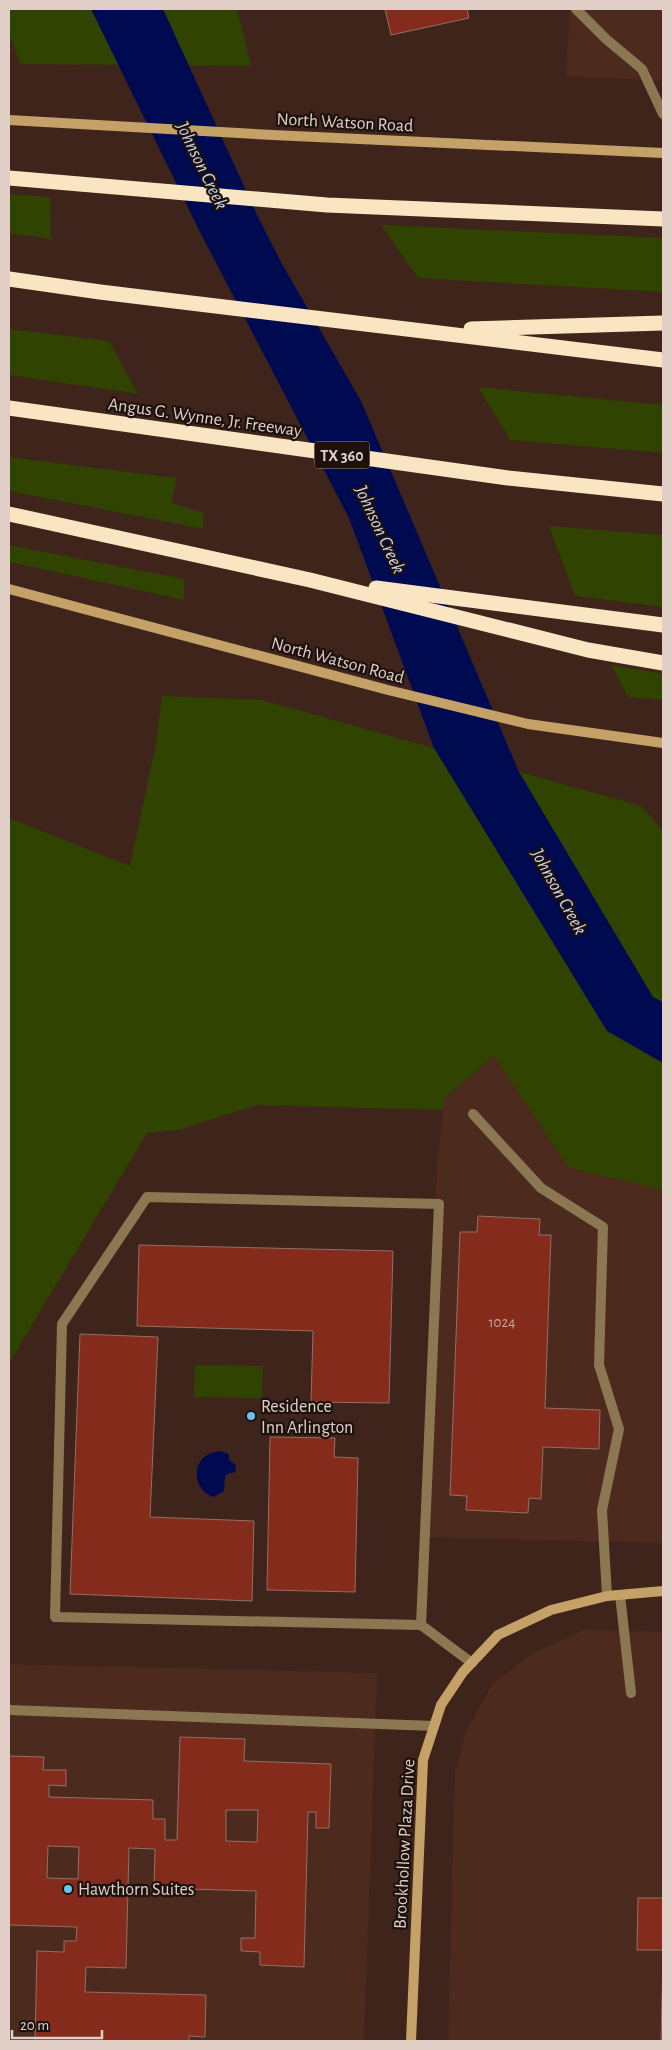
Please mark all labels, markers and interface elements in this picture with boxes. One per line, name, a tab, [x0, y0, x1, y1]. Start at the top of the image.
street label: North Watson Road	[276, 110, 414, 136]
water label: Johnson Creek	[172, 118, 231, 213]
street label: Angus G. Wynne, Jr. Freeway	[107, 395, 303, 441]
road number: TX 360	[314, 442, 370, 468]
water label: Johnson Creek	[351, 482, 408, 577]
street label: North Watson Road	[269, 635, 406, 687]
water label: Johnson Creek	[527, 845, 590, 938]
house number: 1024	[488, 1315, 516, 1330]
place label: Residence Inn Arlington	[261, 1398, 353, 1437]
marker: Residence Inn Arlington	[245, 1410, 257, 1422]
street label: Brookhollow Plaza Drive	[392, 1759, 418, 1930]
place label: Hawthorn Suites	[78, 1881, 194, 1899]
marker: Hawthorn Suites	[62, 1883, 74, 1895]
scale bar	[12, 2008, 102, 2040]
text: 20 m	[20, 2018, 49, 2033]

